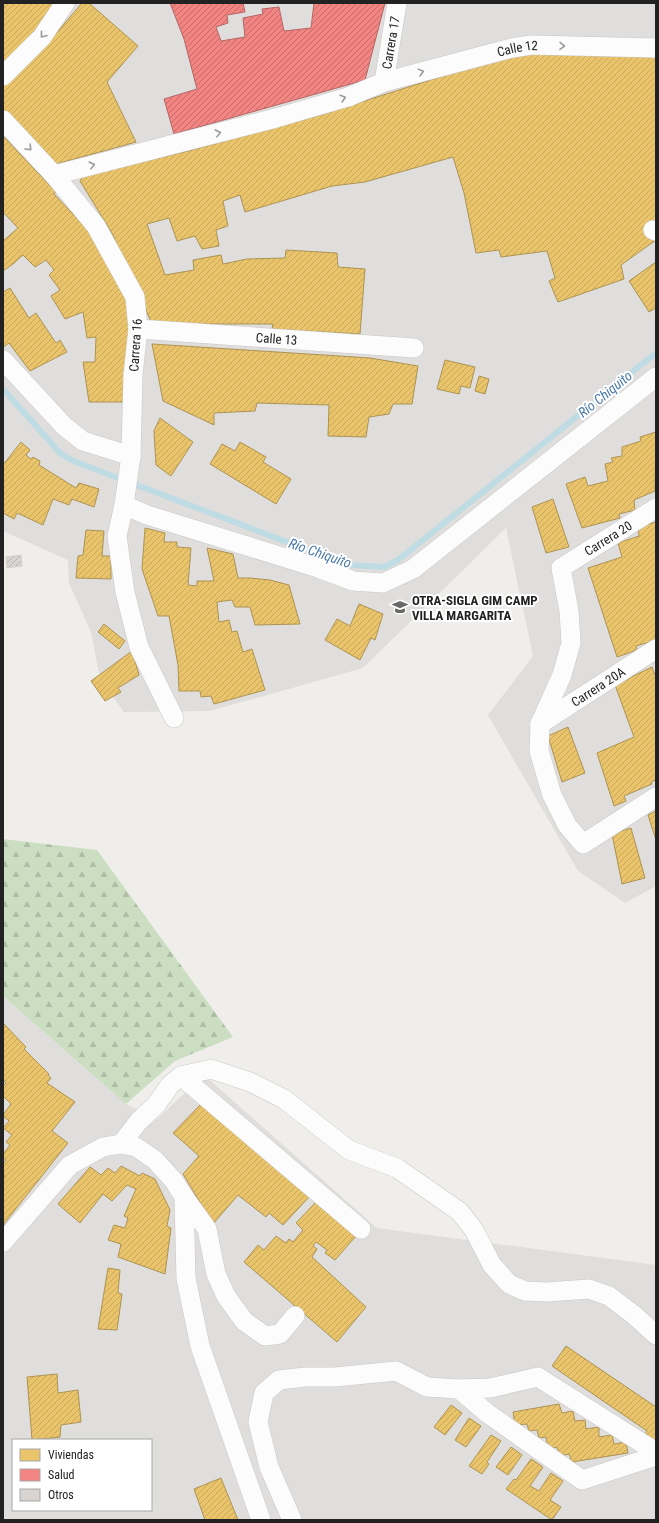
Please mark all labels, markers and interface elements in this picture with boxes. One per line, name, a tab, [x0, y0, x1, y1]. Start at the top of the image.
street label: Carrera 17	[379, 15, 403, 70]
one-way arrow	[41, 31, 48, 38]
street label: Calle 12	[495, 38, 538, 60]
one-way arrow	[559, 42, 565, 50]
one-way arrow	[418, 68, 425, 77]
one-way arrow	[339, 94, 346, 103]
one-way arrow	[214, 129, 221, 138]
one-way arrow	[24, 143, 31, 150]
one-way arrow	[88, 161, 95, 170]
street label: Carrera 16	[126, 318, 145, 372]
street label: Calle 13	[255, 330, 298, 348]
water label: Río Chiquito	[575, 367, 635, 421]
street label: Carrera 20	[582, 518, 635, 559]
water label: Río Chiquito	[287, 535, 353, 571]
place label: OTRA-SIGLA GIM CAMP VILLA MARGARITA	[412, 593, 538, 623]
school or university icon: OTRA-SIGLA GIM CAMP VILLA MARGARITA	[391, 598, 409, 616]
street label: Carrera 20A	[569, 664, 628, 710]
legend	[12, 1439, 152, 1511]
text: Viviendas	[48, 1448, 94, 1462]
text: Salud	[48, 1468, 75, 1482]
text: Otros	[48, 1488, 74, 1502]

